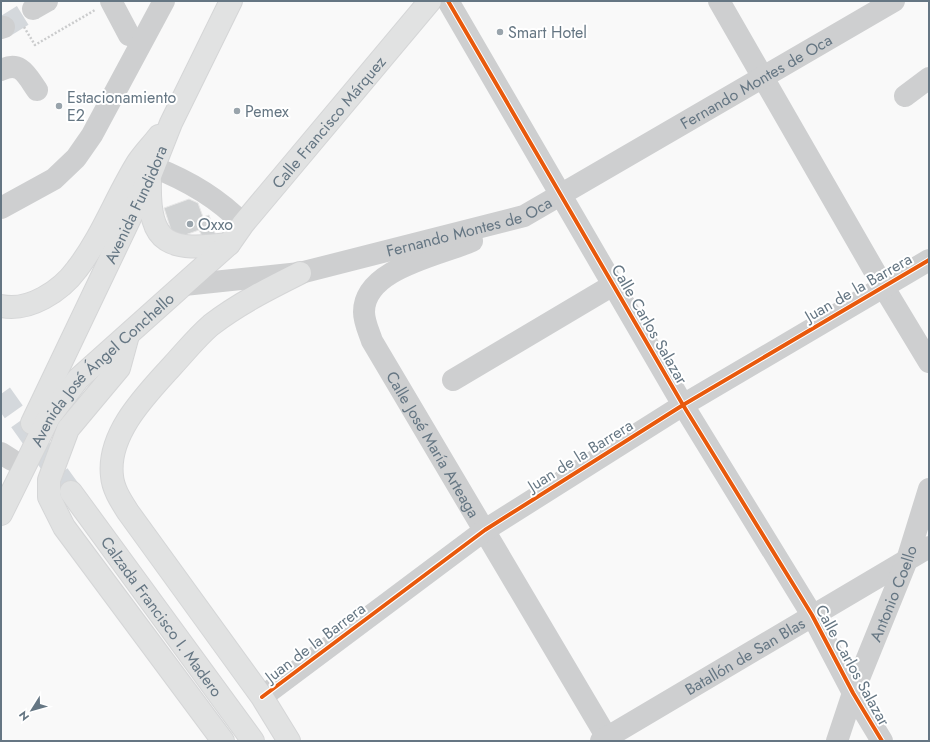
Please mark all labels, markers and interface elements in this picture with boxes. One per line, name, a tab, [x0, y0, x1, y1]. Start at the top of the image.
place label: Smart Hotel	[508, 21, 587, 44]
marker: Smart Hotel	[495, 27, 505, 37]
street label: Fernando Montes de Oca	[676, 28, 836, 135]
street label: Calle Francisco Márquez	[266, 51, 392, 194]
place label: Estacionamiento E2	[67, 86, 177, 127]
place label: Pemex	[245, 100, 289, 123]
marker: Estacionamiento E2	[54, 101, 64, 111]
marker: Pemex	[232, 106, 242, 116]
street label: Avenida Fundidora	[99, 142, 173, 268]
street label: Fernando Montes de Oca	[384, 191, 556, 263]
place label: Oxxo	[198, 213, 233, 236]
marker: Oxxo	[185, 219, 195, 229]
street label: Juan de la Barrera	[799, 247, 916, 328]
street label: Calle Carlos Salazar	[606, 260, 694, 389]
street label: Avenida José Ángel Conchello	[25, 287, 180, 451]
street label: Calle José María Arteaga	[380, 367, 485, 522]
street label: Juan de la Barrera	[521, 414, 637, 498]
street label: Calzada Francisco I. Madero	[95, 532, 228, 702]
street label: Antonio Coello	[864, 542, 923, 645]
street label: Juan de la Barrera	[259, 597, 370, 689]
street label: Calle Carlos Salazar	[810, 601, 896, 730]
street label: Batallón de San Blas	[681, 612, 809, 701]
north arrow	[12, 690, 52, 730]
text: N	[15, 708, 33, 724]

